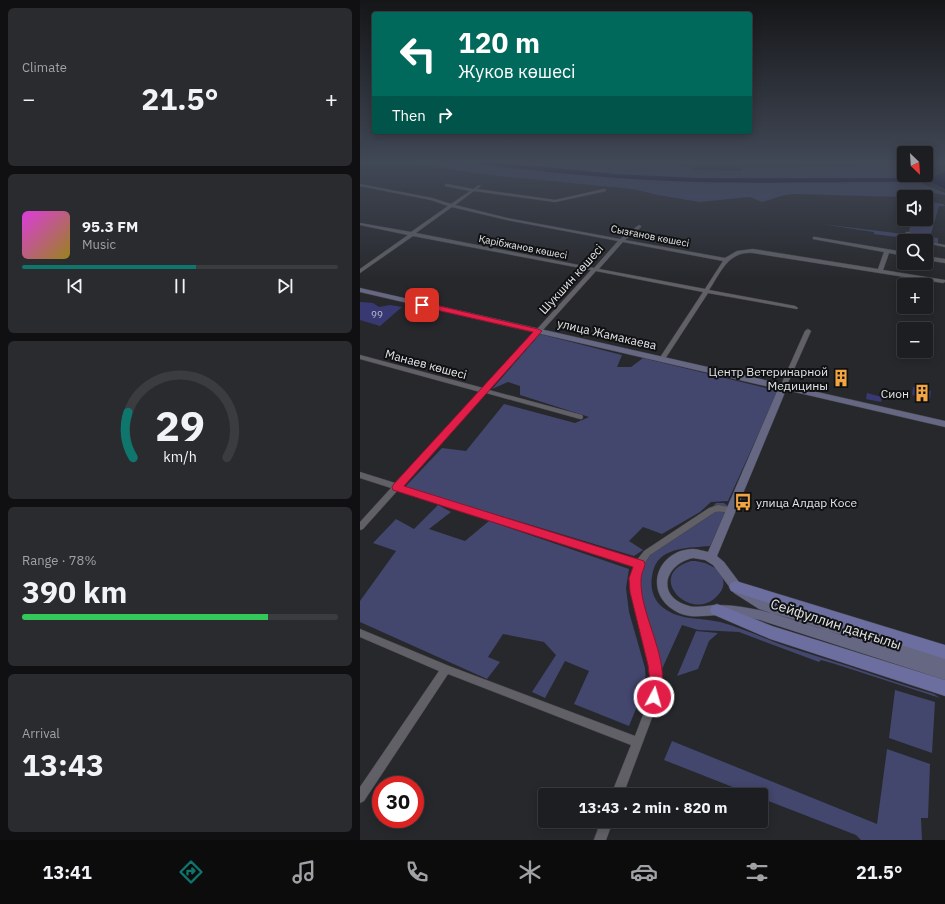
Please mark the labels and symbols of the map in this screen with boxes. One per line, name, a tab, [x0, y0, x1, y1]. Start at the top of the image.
north arrow	[897, 146, 933, 182]
street label: Сызғанов көшесі	[610, 222, 690, 250]
street label: Қарібжанов көшесі	[478, 232, 568, 262]
street label: Шукшин көшесі	[536, 241, 606, 317]
pin	[405, 288, 439, 322]
house number: 99	[371, 308, 383, 321]
street label: улица Жамакаева	[556, 315, 659, 353]
street label: Манаев көшесі	[383, 346, 469, 382]
place label: Центр Ветеринарной Медицины	[709, 364, 828, 393]
building icon: Центр Ветеринарной Медицины	[831, 368, 851, 388]
building icon: Сион	[912, 383, 932, 403]
place label: Сион	[881, 386, 909, 401]
bus stop icon: улица Алдар Косе	[733, 492, 753, 512]
place label: улица Алдар Косе	[756, 495, 857, 510]
street label: Сейфуллин даңғылы	[768, 594, 904, 654]
position arrow	[633, 676, 675, 718]
speed limit sign: 30	[372, 776, 424, 828]

